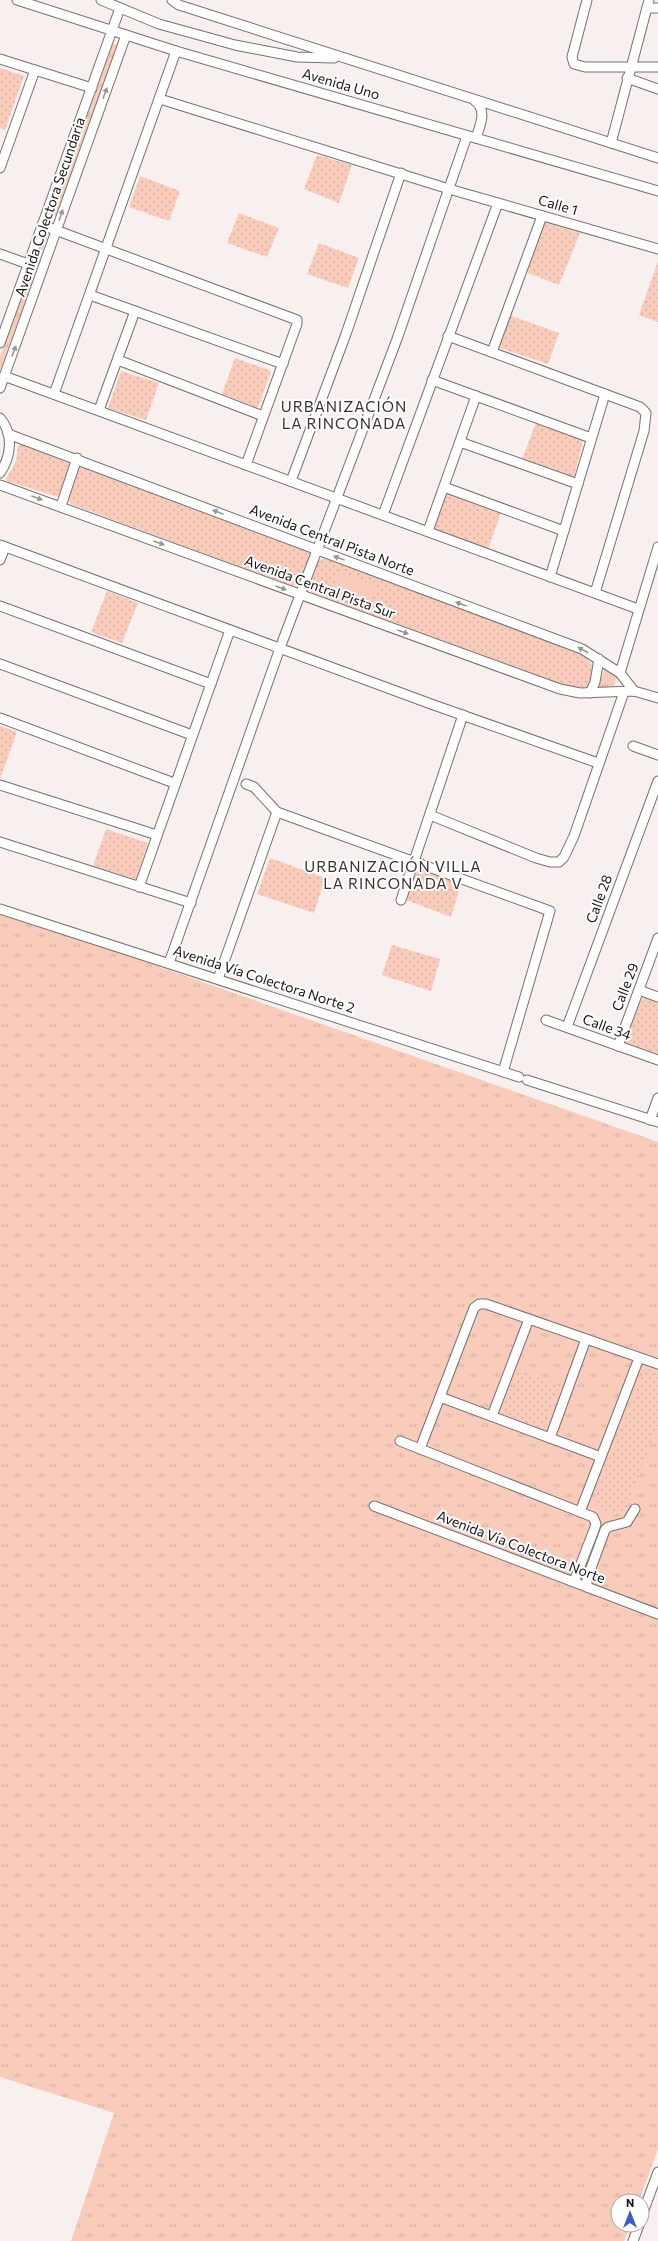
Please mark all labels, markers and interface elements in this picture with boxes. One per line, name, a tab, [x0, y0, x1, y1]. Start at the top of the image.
street label: Avenida Uno	[300, 64, 382, 103]
one-way arrow	[103, 87, 109, 99]
street label: Avenida Colectora Secundaria	[11, 115, 88, 299]
street label: Calle 1	[537, 191, 580, 218]
one-way arrow	[58, 209, 64, 221]
one-way arrow	[11, 345, 17, 357]
district label: URBANIZACIÓN LA RINCONADA	[281, 396, 407, 432]
one-way arrow	[31, 495, 43, 501]
street label: Avenida Central Pista Norte	[247, 500, 417, 579]
one-way arrow	[211, 508, 223, 514]
one-way arrow	[153, 540, 165, 546]
street label: Avenida Central Pista Sur	[243, 551, 398, 622]
one-way arrow	[333, 555, 345, 561]
one-way arrow	[275, 585, 287, 591]
one-way arrow	[455, 600, 467, 606]
one-way arrow	[397, 630, 409, 636]
one-way arrow	[577, 647, 588, 653]
district label: URBANIZACIÓN VILLA LA RINCONADA V	[304, 856, 482, 892]
street label: Calle 28	[582, 872, 615, 925]
street label: Avenida Vía Colectora Norte 2	[171, 941, 357, 1016]
street label: Calle 29	[608, 960, 641, 1013]
street label: Calle 34	[581, 1010, 634, 1043]
street label: Avenida Vía Colectora Norte	[435, 1507, 608, 1587]
north arrow	[610, 2193, 650, 2233]
text: N	[626, 2196, 634, 2209]

